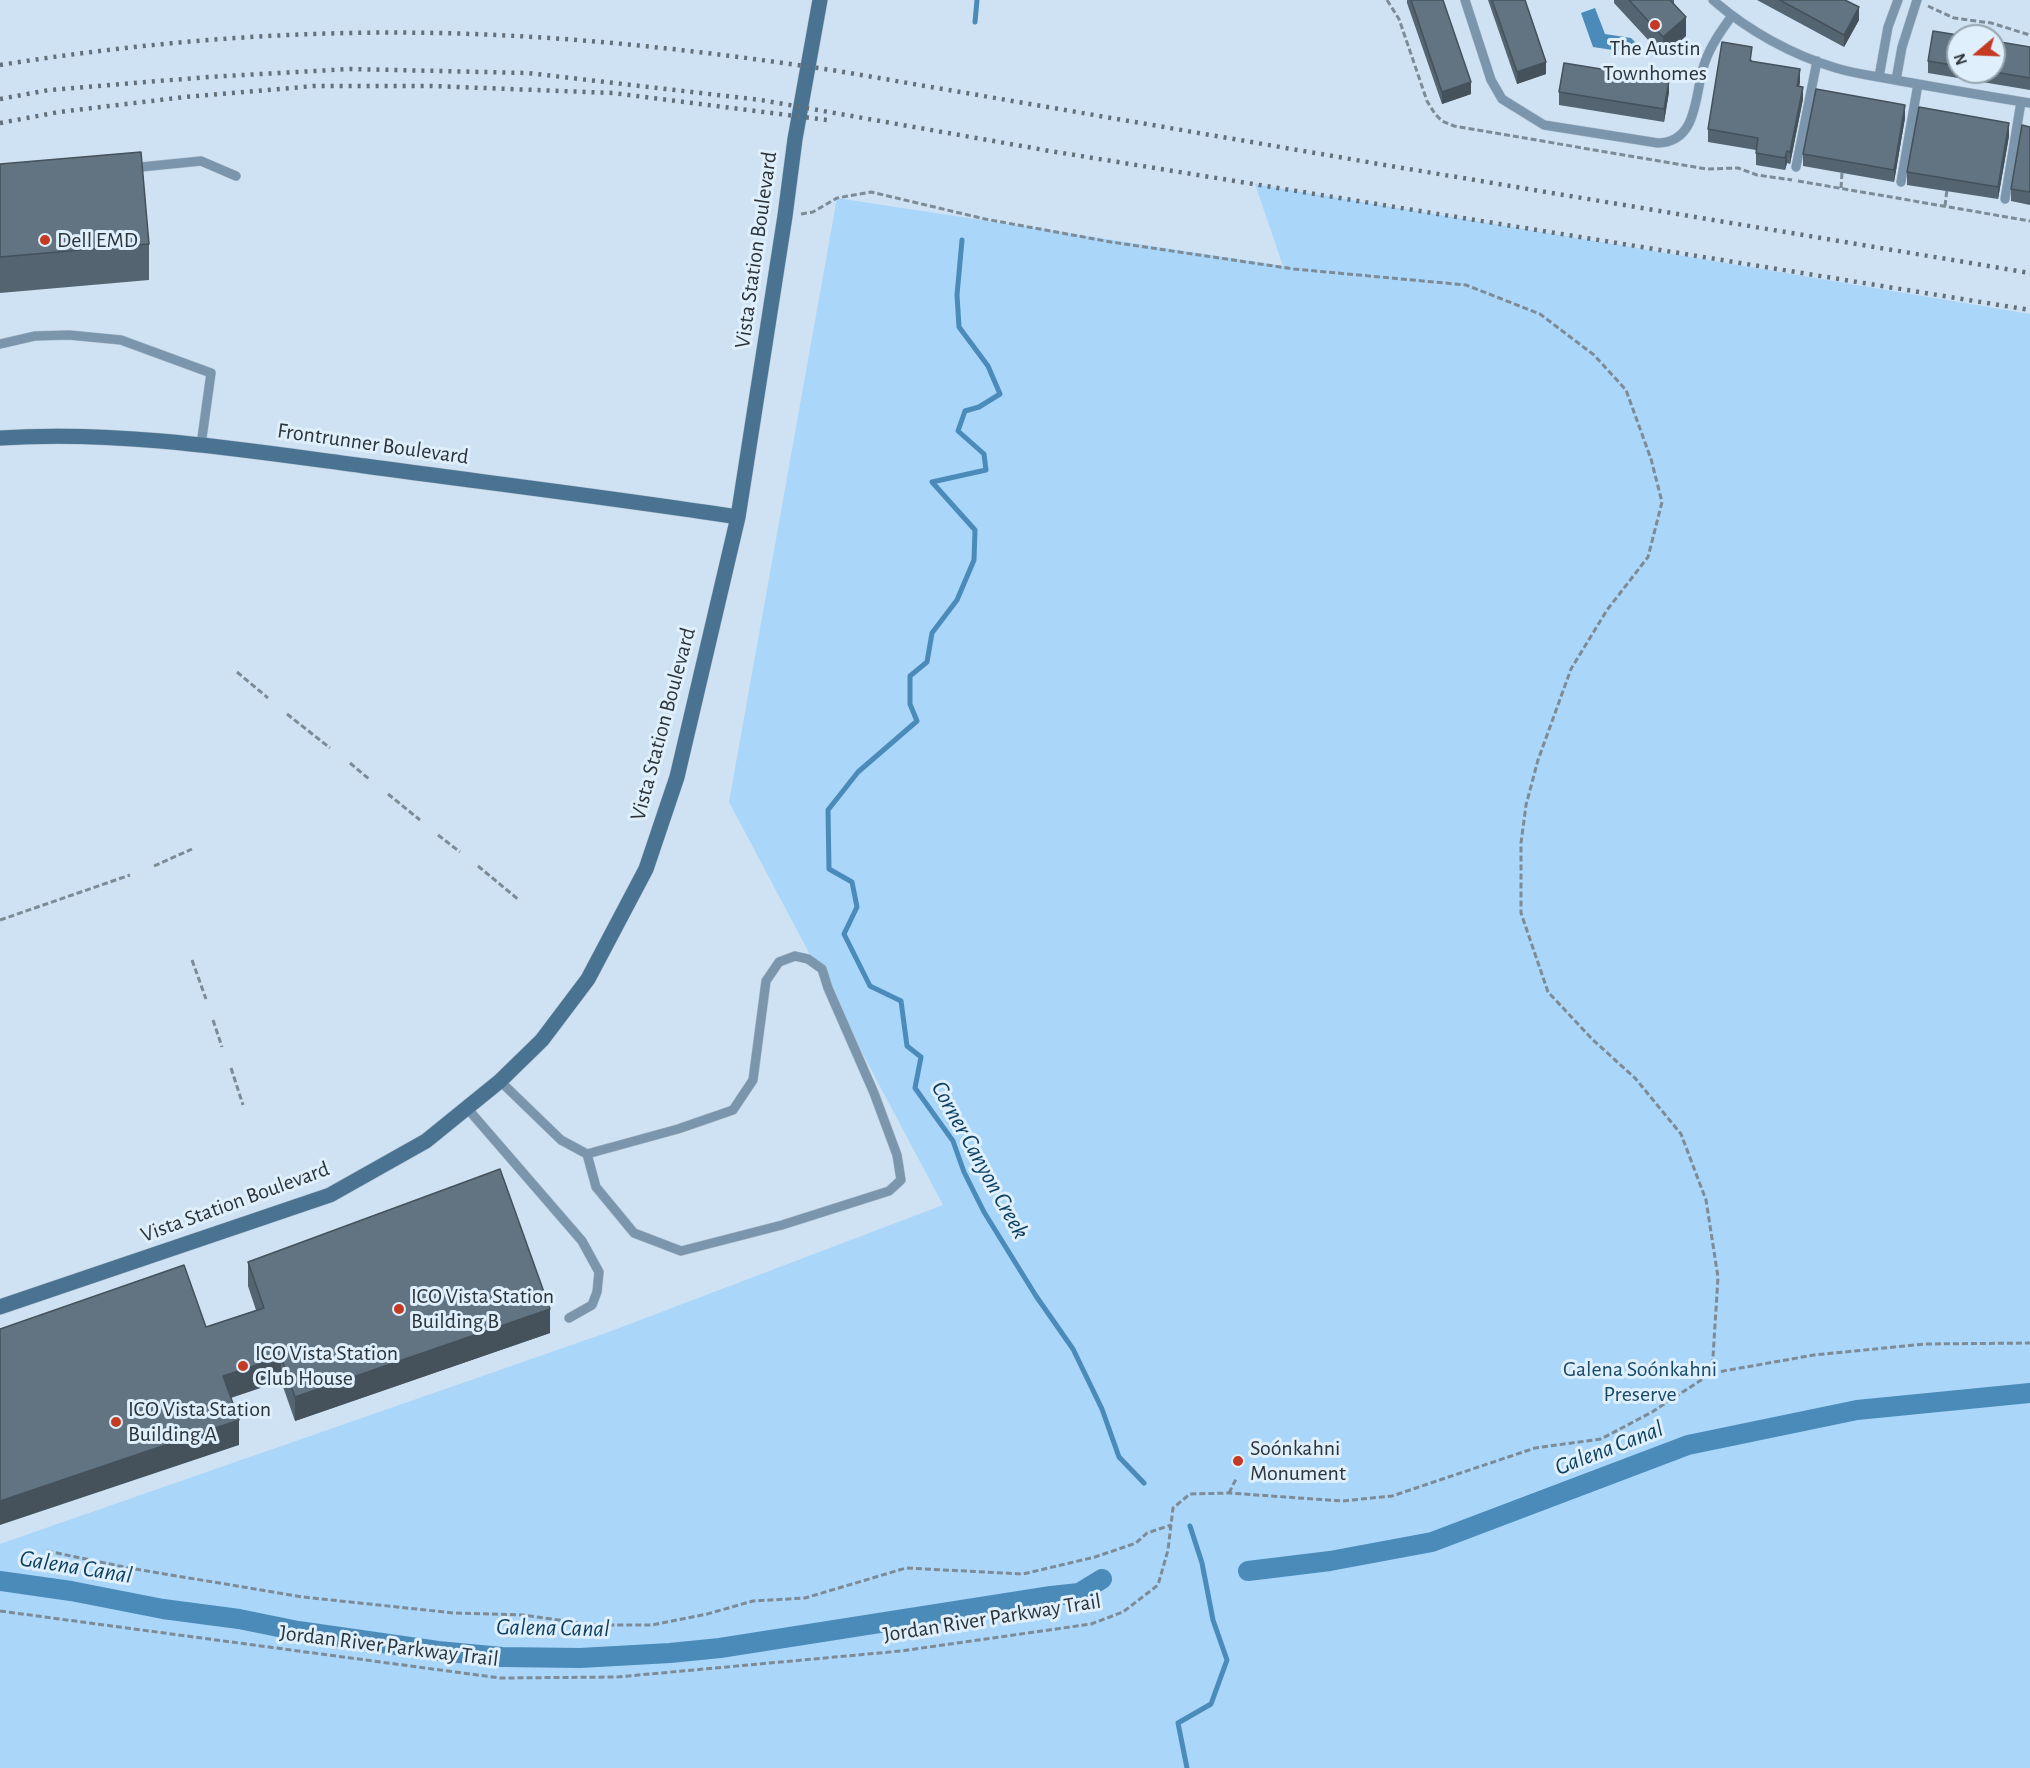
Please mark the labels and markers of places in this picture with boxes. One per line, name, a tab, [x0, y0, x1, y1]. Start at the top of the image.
marker: The Austin Townhomes	[1648, 18, 1662, 32]
place label: The Austin Townhomes	[1603, 35, 1707, 86]
place label: Dell EMD	[57, 227, 138, 253]
marker: Dell EMD	[38, 233, 52, 247]
place label: ICO Vista Station Building B	[411, 1283, 554, 1334]
marker: ICO Vista Station Building B	[392, 1302, 406, 1316]
place label: ICO Vista Station Club House	[255, 1340, 398, 1392]
marker: ICO Vista Station Club House	[236, 1359, 250, 1373]
place label: ICO Vista Station Building A	[128, 1396, 271, 1448]
marker: ICO Vista Station Building A	[109, 1415, 123, 1429]
place label: Soónkahni Monument	[1250, 1435, 1346, 1486]
marker: Soónkahni Monument	[1231, 1454, 1245, 1468]

